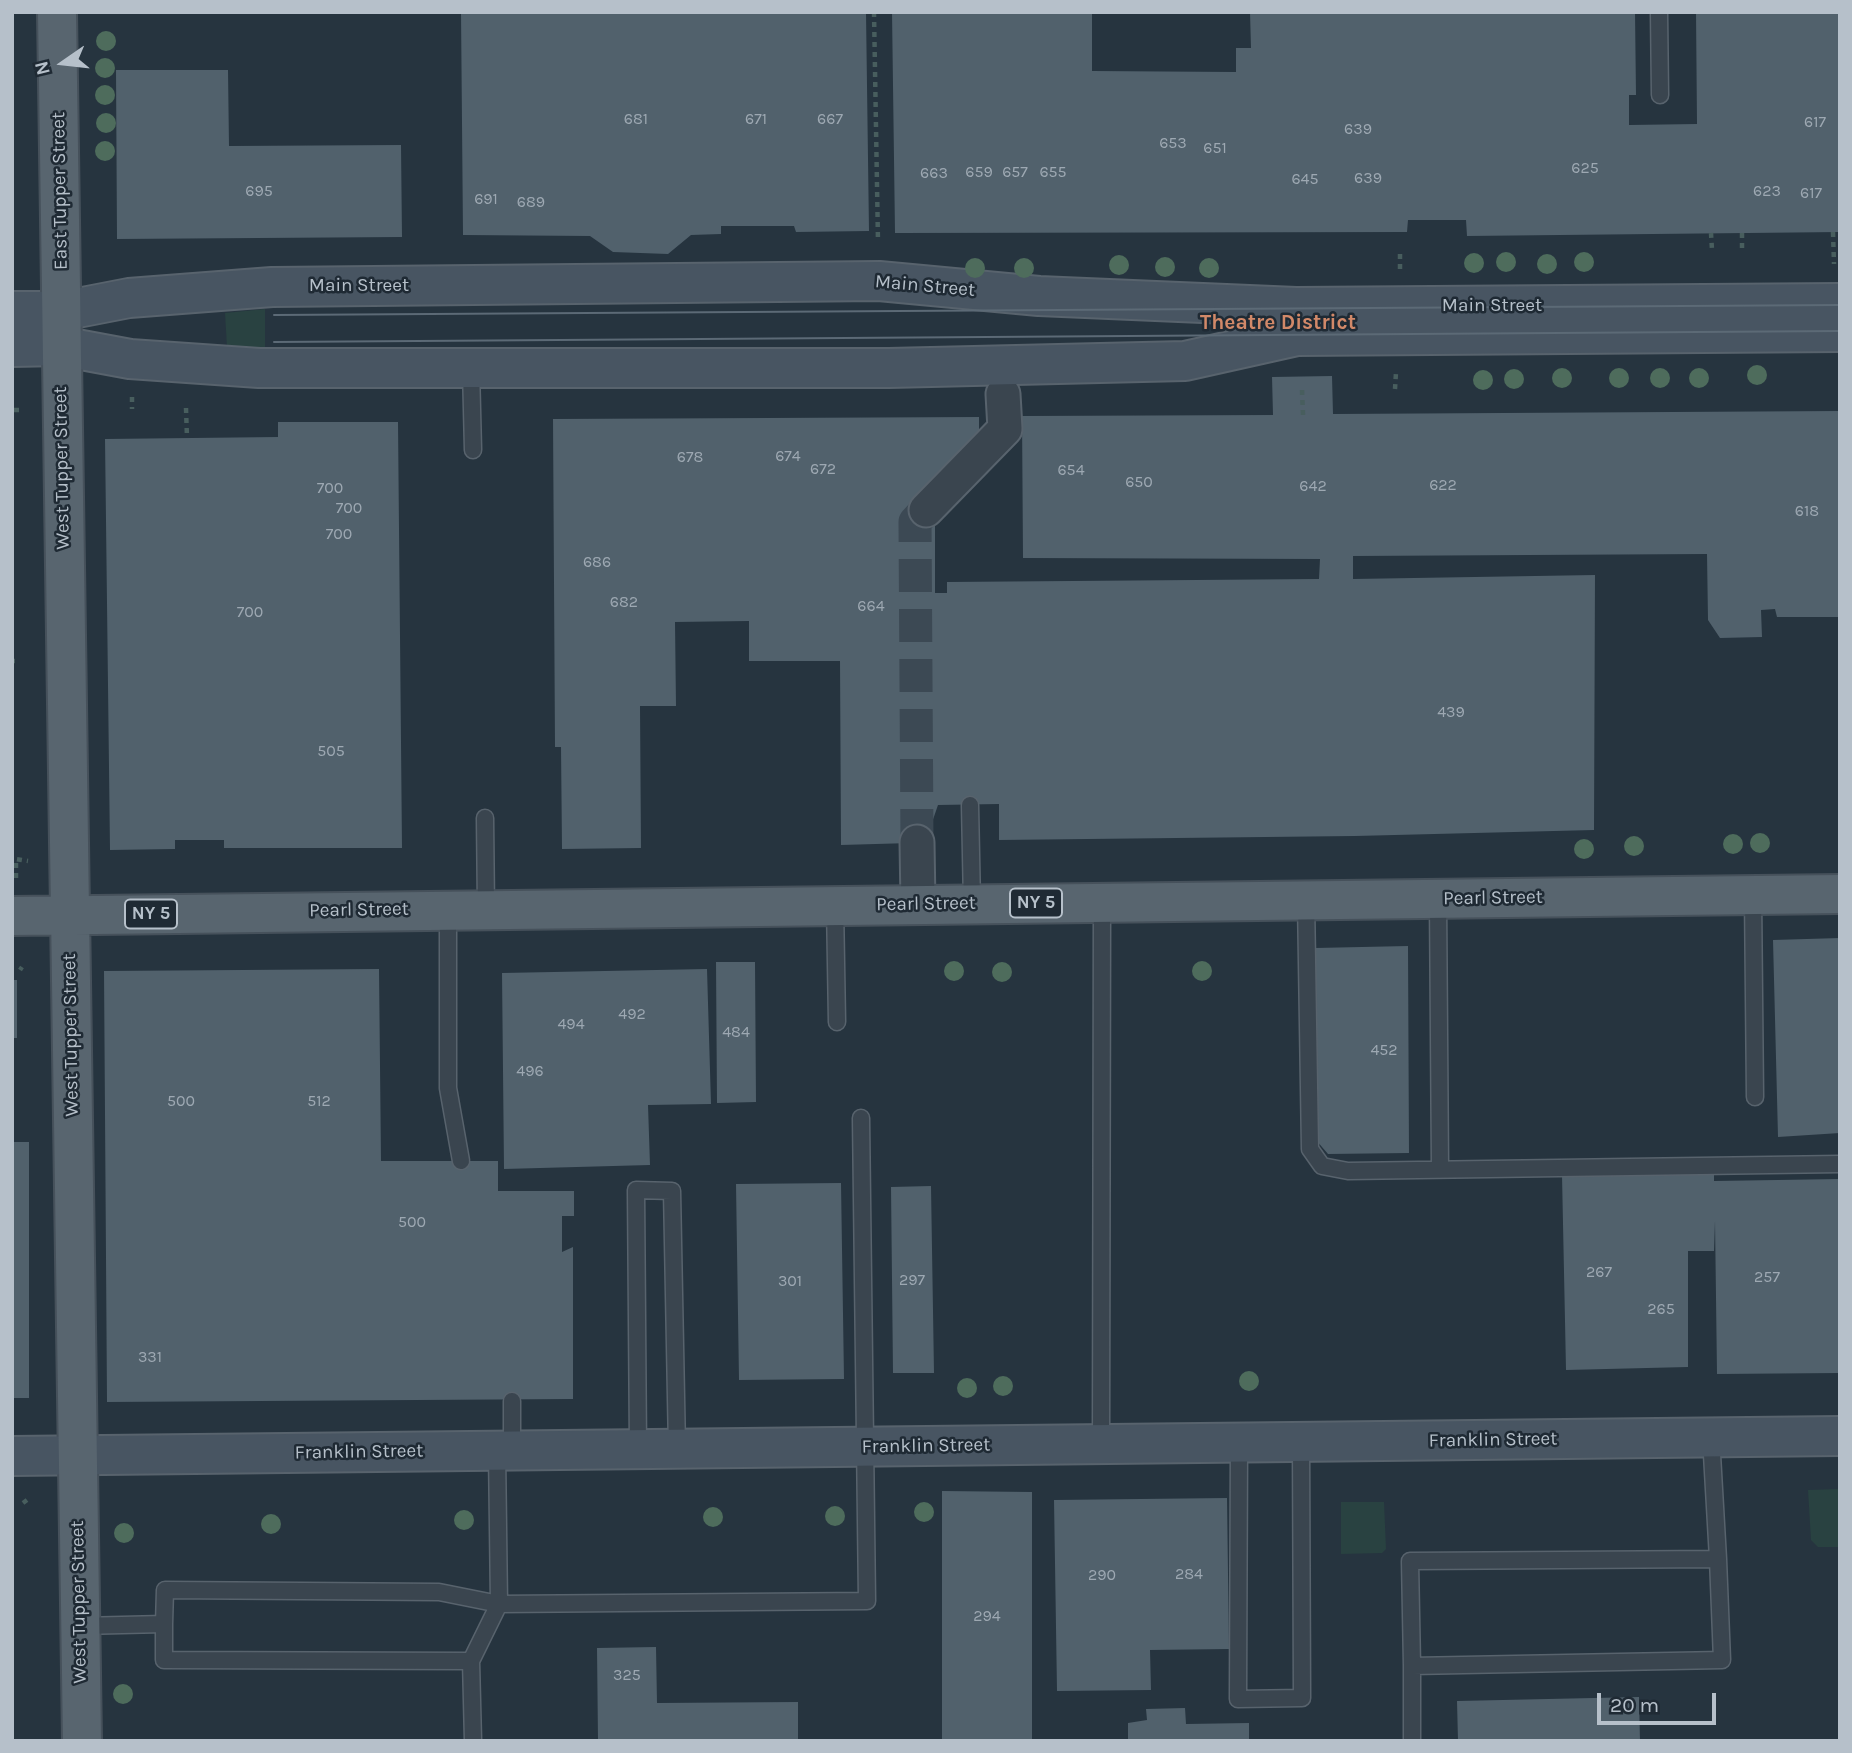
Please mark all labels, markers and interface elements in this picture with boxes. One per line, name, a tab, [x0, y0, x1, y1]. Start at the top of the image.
north arrow	[28, 28, 98, 98]
text: N	[30, 59, 55, 77]
house number: 681	[624, 109, 648, 129]
house number: 671	[745, 109, 767, 129]
house number: 667	[817, 109, 843, 129]
street label: East Tupper Street	[47, 112, 73, 270]
house number: 617	[1804, 112, 1826, 132]
house number: 639	[1344, 119, 1372, 139]
house number: 653	[1159, 133, 1187, 153]
house number: 651	[1203, 138, 1227, 158]
house number: 625	[1571, 158, 1599, 178]
house number: 659	[965, 162, 993, 182]
house number: 657	[1002, 162, 1028, 182]
house number: 655	[1039, 162, 1067, 182]
house number: 663	[920, 163, 948, 183]
house number: 639	[1354, 168, 1382, 188]
house number: 645	[1291, 169, 1319, 189]
house number: 695	[245, 181, 273, 201]
house number: 623	[1753, 181, 1781, 201]
house number: 617	[1800, 183, 1822, 203]
house number: 691	[474, 189, 498, 209]
house number: 689	[517, 192, 545, 212]
street label: Main Street	[874, 270, 976, 302]
street label: Main Street	[309, 275, 409, 297]
street label: Main Street	[1442, 295, 1542, 317]
district label: Theatre District	[1200, 310, 1356, 336]
street label: West Tupper Street	[49, 386, 75, 550]
house number: 674	[775, 446, 801, 466]
house number: 678	[677, 447, 703, 467]
house number: 672	[810, 459, 836, 479]
house number: 654	[1057, 460, 1085, 480]
house number: 650	[1125, 472, 1153, 492]
house number: 622	[1429, 475, 1457, 495]
house number: 642	[1299, 476, 1327, 496]
house number: 700	[317, 478, 343, 498]
house number: 700	[336, 498, 362, 518]
house number: 618	[1795, 501, 1819, 521]
house number: 700	[326, 524, 352, 544]
house number: 686	[583, 552, 611, 572]
house number: 682	[610, 592, 638, 612]
house number: 664	[857, 596, 885, 616]
house number: 700	[237, 602, 263, 622]
house number: 439	[1437, 702, 1465, 722]
house number: 505	[317, 741, 345, 761]
street label: Pearl Street	[1443, 886, 1543, 910]
road number: NY 5	[1010, 888, 1062, 918]
street label: Pearl Street	[876, 892, 976, 916]
street label: Pearl Street	[309, 898, 409, 922]
road number: NY 5	[125, 900, 177, 929]
street label: West Tupper Street	[58, 953, 84, 1117]
house number: 492	[618, 1004, 646, 1024]
house number: 494	[557, 1014, 585, 1034]
house number: 484	[722, 1022, 750, 1042]
house number: 452	[1370, 1040, 1398, 1060]
house number: 496	[516, 1061, 544, 1081]
house number: 500	[167, 1091, 195, 1111]
house number: 512	[307, 1091, 331, 1111]
house number: 500	[398, 1212, 426, 1232]
house number: 267	[1586, 1262, 1612, 1282]
house number: 257	[1754, 1267, 1780, 1287]
house number: 297	[899, 1270, 925, 1290]
house number: 301	[778, 1271, 802, 1291]
house number: 265	[1647, 1299, 1675, 1319]
house number: 331	[138, 1347, 162, 1367]
street label: Franklin Street	[1429, 1427, 1557, 1453]
street label: Franklin Street	[862, 1433, 990, 1459]
street label: Franklin Street	[295, 1439, 423, 1465]
street label: West Tupper Street	[66, 1520, 92, 1684]
house number: 284	[1175, 1564, 1203, 1584]
house number: 290	[1088, 1565, 1116, 1585]
house number: 294	[973, 1606, 1001, 1626]
house number: 325	[613, 1665, 641, 1685]
scale bar	[1600, 1680, 1719, 1724]
text: 20 m	[1610, 1693, 1659, 1717]

